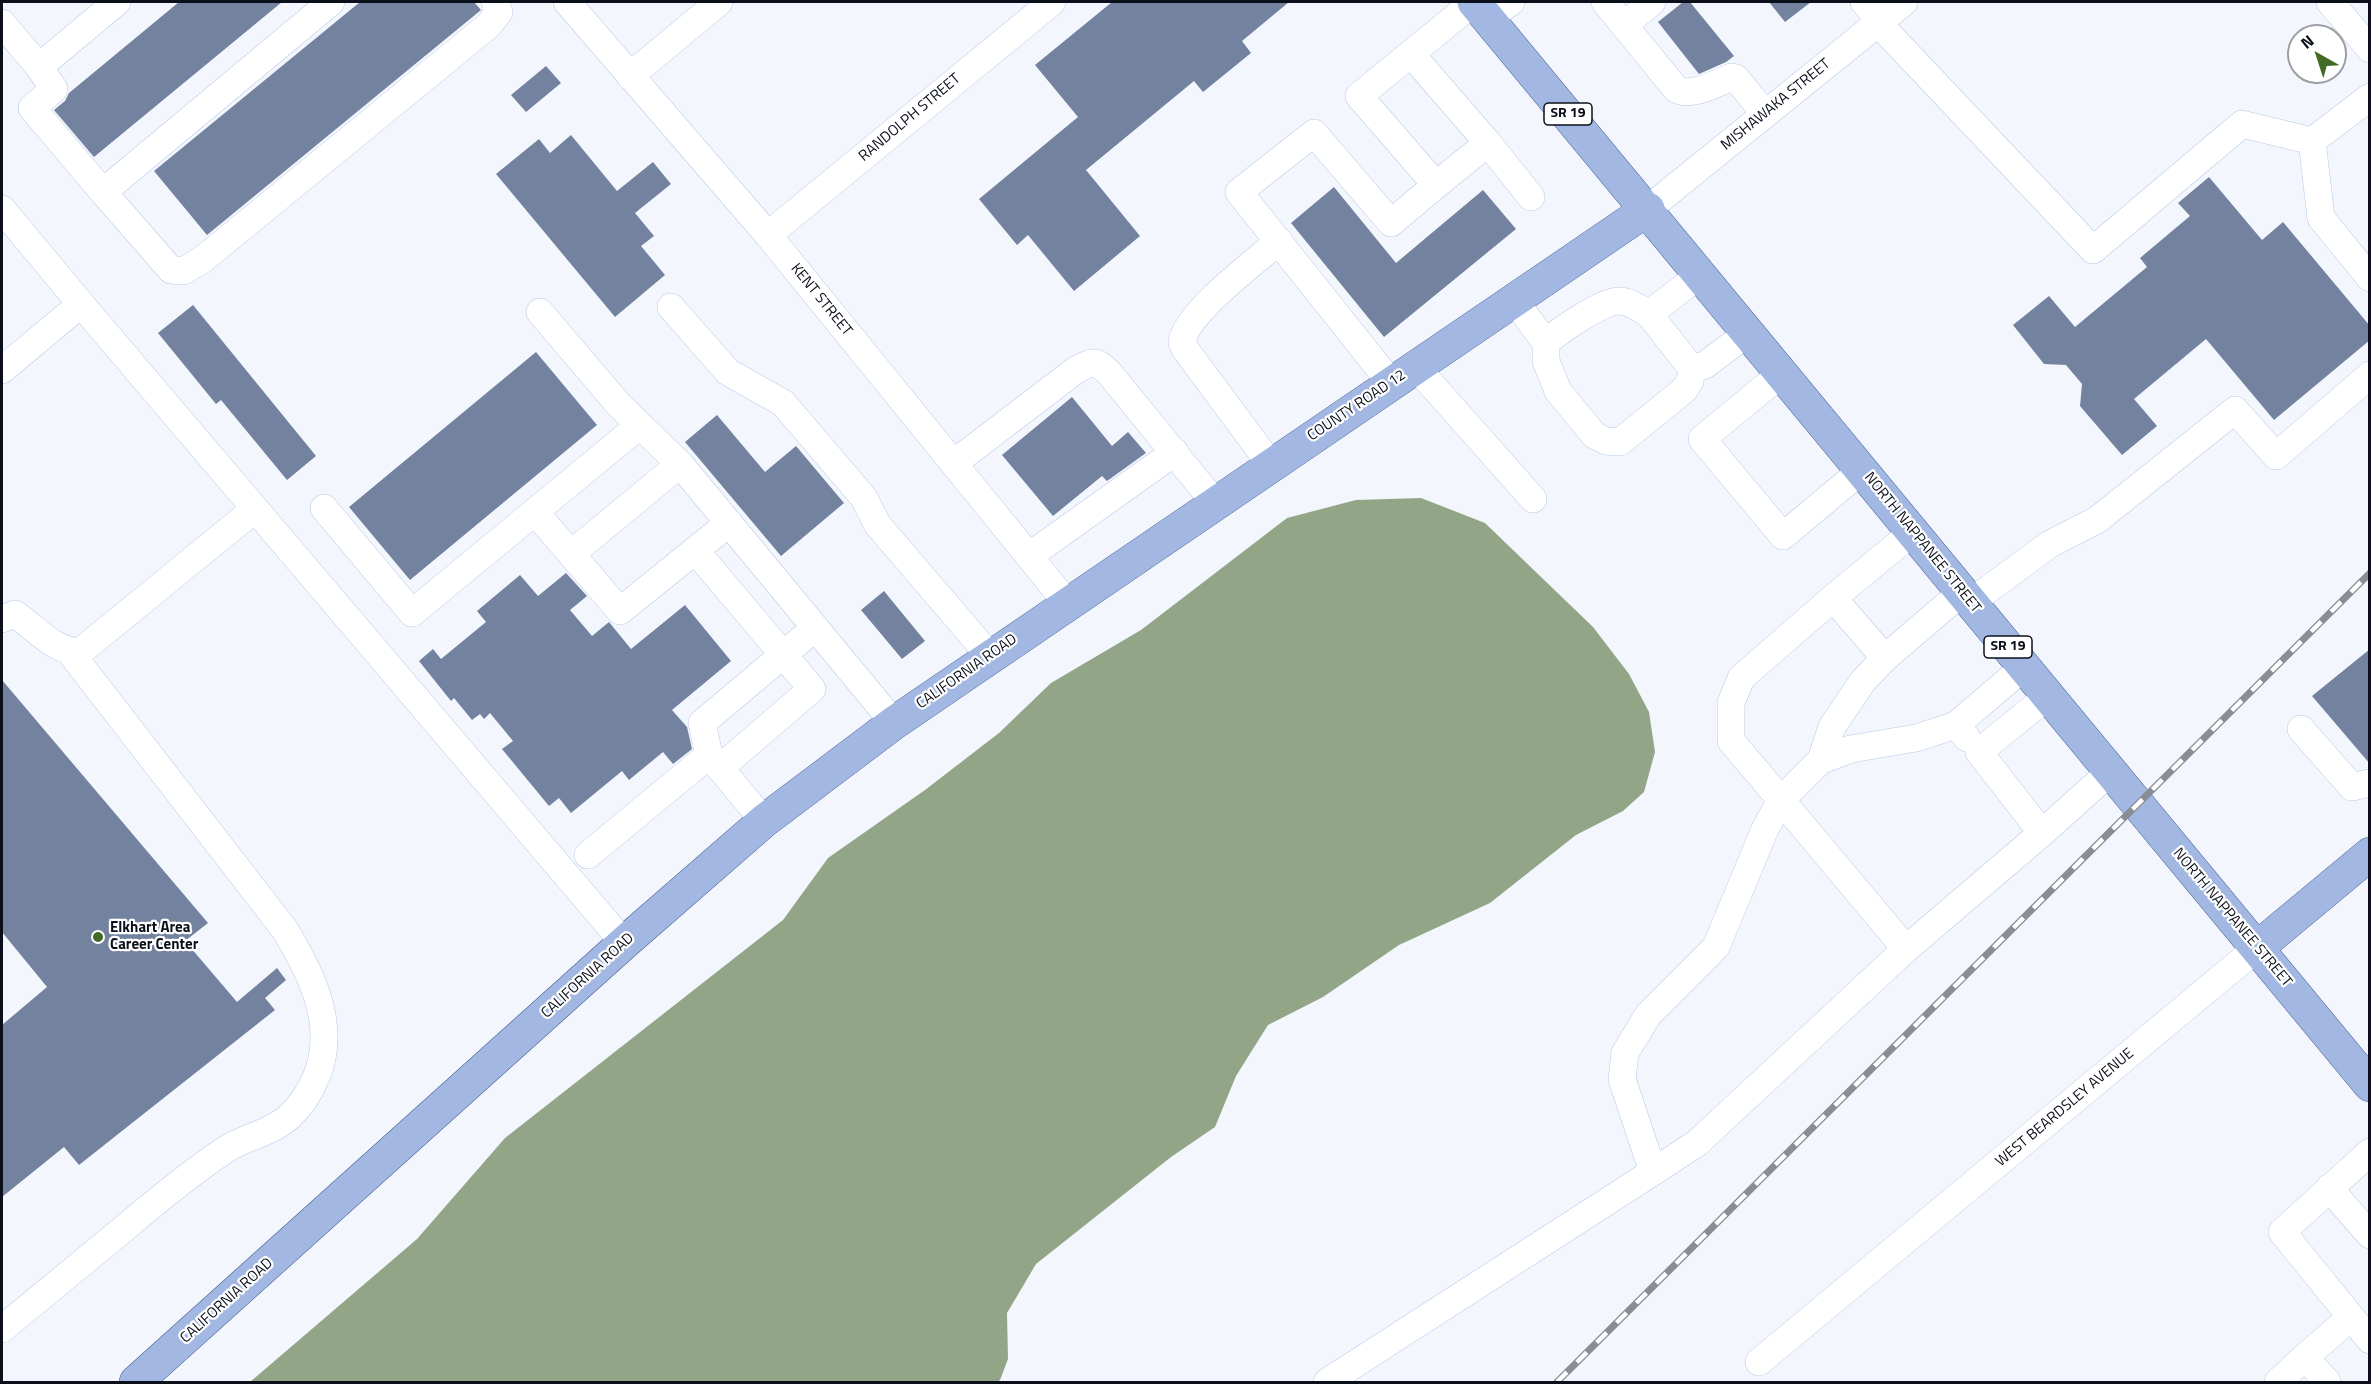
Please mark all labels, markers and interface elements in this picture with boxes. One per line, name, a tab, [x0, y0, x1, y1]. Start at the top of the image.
north arrow	[2287, 24, 2347, 84]
text: N	[2295, 29, 2319, 54]
street label: MISHAWAKA STREET	[1718, 55, 1834, 155]
street label: RANDOLPH STREET	[856, 70, 964, 166]
road number: SR 19	[1544, 103, 1592, 125]
street label: KENT STREET	[786, 260, 856, 340]
street label: COUNTY ROAD 12	[1304, 366, 1410, 446]
street label: NORTH NAPPANEE STREET	[1860, 469, 1984, 617]
street label: CALIFORNIA ROAD	[913, 631, 1021, 713]
road number: SR 19	[1984, 636, 2032, 658]
street label: NORTH NAPPANEE STREET	[2169, 845, 2295, 991]
place label: Elkhart Area Career Center	[110, 919, 198, 954]
marker: Elkhart Area Career Center	[91, 930, 105, 944]
street label: CALIFORNIA ROAD	[538, 930, 638, 1022]
street label: WEST BEARDSLEY AVENUE	[1992, 1045, 2138, 1171]
street label: CALIFORNIA ROAD	[177, 1255, 277, 1347]

